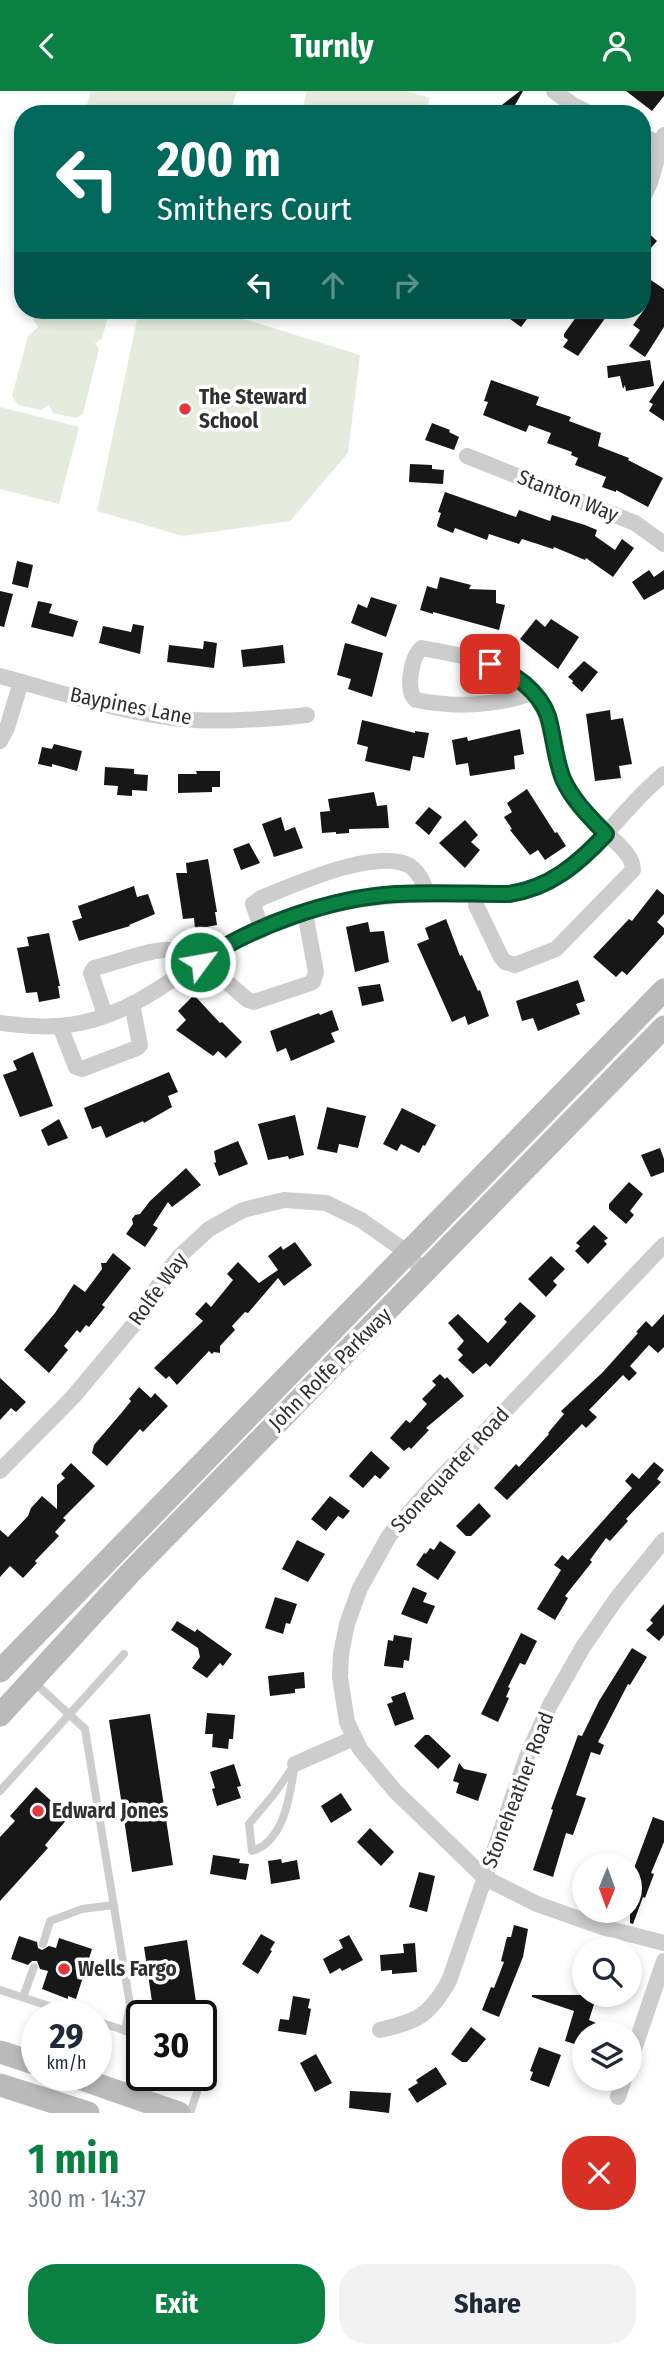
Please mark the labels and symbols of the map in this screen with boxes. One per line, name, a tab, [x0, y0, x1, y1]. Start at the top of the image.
place label: The Steward School	[199, 384, 307, 434]
marker: The Steward School	[177, 401, 193, 417]
street label: Stanton Way	[514, 464, 623, 528]
pin	[460, 634, 520, 694]
street label: Baypines Lane	[68, 681, 194, 731]
position arrow	[163, 925, 237, 999]
street label: Rolfe Way	[123, 1247, 193, 1330]
street label: John Rolfe Parkway	[263, 1302, 397, 1436]
street label: Stonequarter Road	[385, 1402, 515, 1538]
street label: Stoneheather Road	[476, 1708, 560, 1872]
place label: Edward Jones	[52, 1798, 169, 1824]
marker: Edward Jones	[30, 1803, 46, 1819]
north arrow	[572, 1853, 642, 1923]
place label: Wells Fargo	[78, 1956, 177, 1982]
marker: Wells Fargo	[56, 1961, 72, 1977]
speed limit sign: 30	[126, 2000, 217, 2091]

